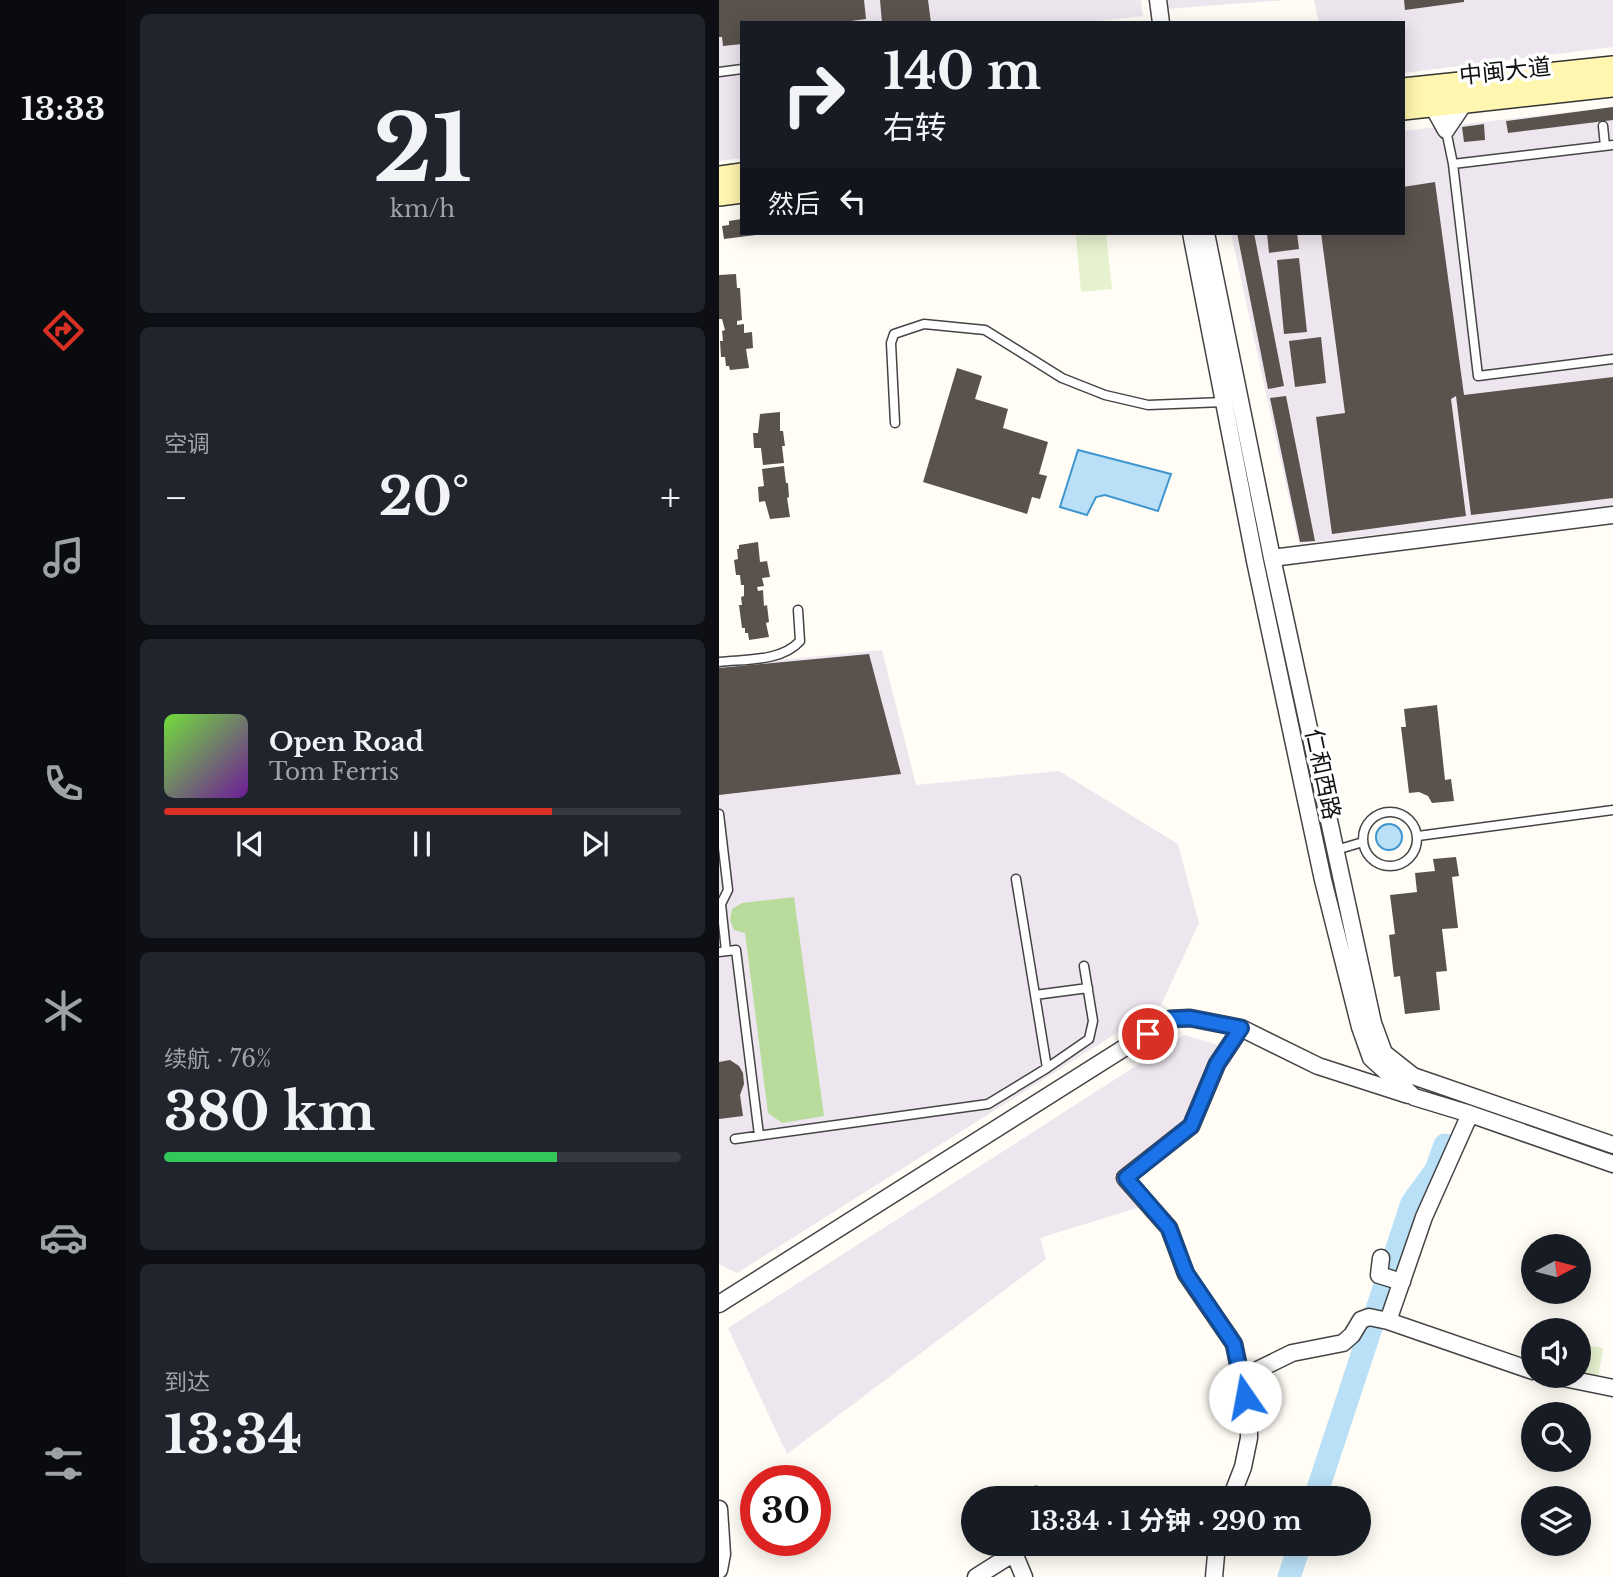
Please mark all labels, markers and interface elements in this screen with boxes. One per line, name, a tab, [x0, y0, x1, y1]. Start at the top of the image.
text: 140 m	[883, 41, 1041, 102]
icon: right	[768, 49, 859, 140]
street label: 中闽大道	[1458, 52, 1552, 90]
text: 13:33	[21, 89, 105, 129]
text: 21	[373, 93, 472, 206]
text: 右转	[883, 108, 947, 148]
icon: left	[834, 182, 872, 220]
text: 然后	[768, 188, 820, 220]
text: km/h	[390, 195, 455, 223]
icon: directions	[39, 306, 88, 355]
text: 空调	[164, 430, 210, 458]
text: 20°	[379, 465, 469, 529]
text: −	[164, 474, 188, 521]
text: +	[660, 474, 681, 521]
icon: music	[39, 533, 88, 582]
text: Open Road	[269, 726, 424, 758]
street label: 仁和西路	[1300, 726, 1346, 822]
text: Tom Ferris	[269, 758, 399, 786]
icon: phone	[39, 759, 88, 808]
icon: previous	[231, 825, 269, 863]
icon: pause	[403, 825, 441, 863]
icon: next	[576, 825, 614, 863]
icon: climate	[39, 986, 88, 1035]
pin	[1118, 1004, 1178, 1064]
icon: arrive	[1129, 1015, 1167, 1053]
text: 续航 · 76%	[164, 1045, 272, 1073]
text: 380 km	[164, 1080, 375, 1144]
icon: car	[39, 1213, 88, 1262]
north arrow	[1521, 1234, 1591, 1304]
map controls	[1521, 1234, 1591, 1556]
button: sound	[1521, 1318, 1591, 1388]
position arrow	[1208, 1360, 1282, 1434]
text: 到达	[164, 1368, 210, 1396]
button: search	[1521, 1402, 1591, 1472]
text: 13:34	[164, 1403, 302, 1467]
icon: filters	[39, 1439, 88, 1488]
speed limit sign: 30	[740, 1465, 831, 1556]
button: layers	[1521, 1486, 1591, 1556]
text: 13:34 · 1 分钟 · 290 m	[1030, 1505, 1302, 1537]

